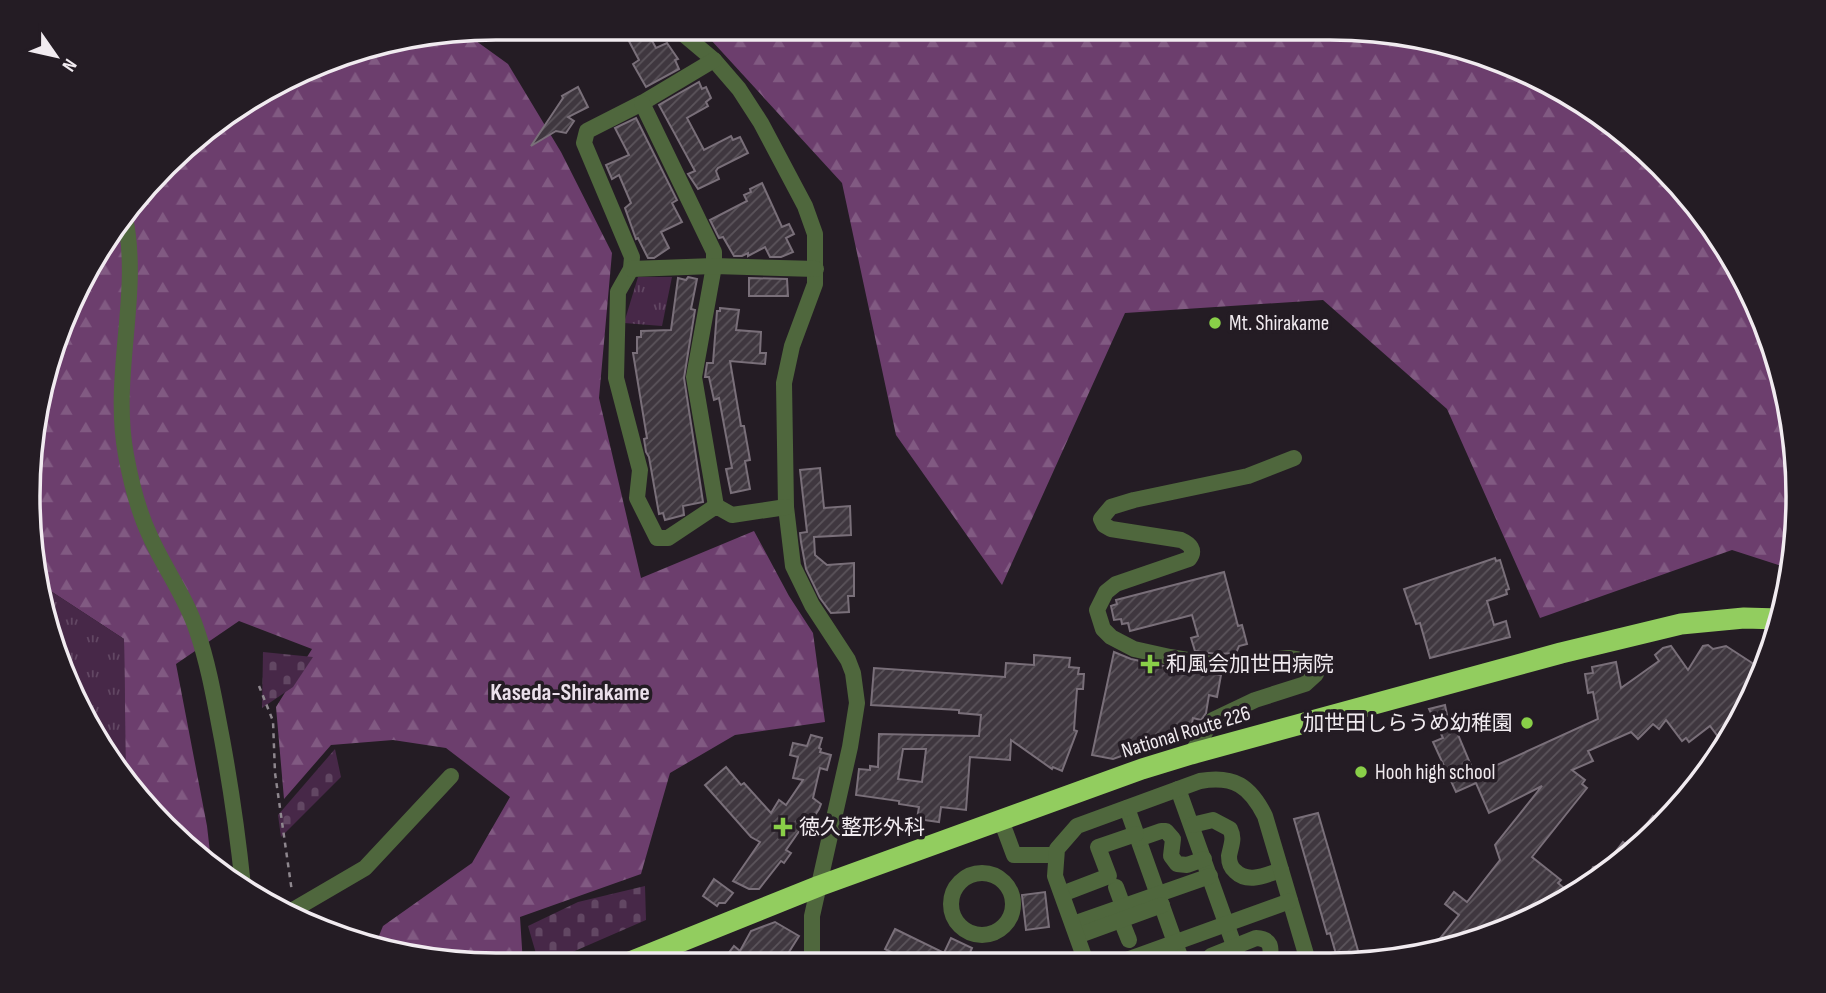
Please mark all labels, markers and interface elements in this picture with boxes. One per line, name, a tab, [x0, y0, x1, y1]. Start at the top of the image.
north arrow	[21, 21, 91, 91]
text: N	[56, 54, 81, 75]
place label: Mt. Shirakame	[1229, 311, 1329, 336]
marker: Mt. Shirakame	[1207, 315, 1223, 331]
place label: 和風会加世田病院	[1166, 652, 1334, 677]
marker: 和風会加世田病院	[1140, 654, 1160, 674]
district label: Kaseda-Shirakame	[490, 678, 650, 707]
street label: National Route 226	[1118, 701, 1254, 763]
place label: 加世田しらうめ幼稚園	[1303, 711, 1513, 736]
marker: 加世田しらうめ幼稚園	[1519, 715, 1535, 731]
place label: Hooh high school	[1375, 760, 1495, 785]
marker: Hooh high school	[1353, 764, 1369, 780]
place label: 徳久整形外科	[799, 815, 925, 840]
marker: 徳久整形外科	[773, 817, 793, 837]

